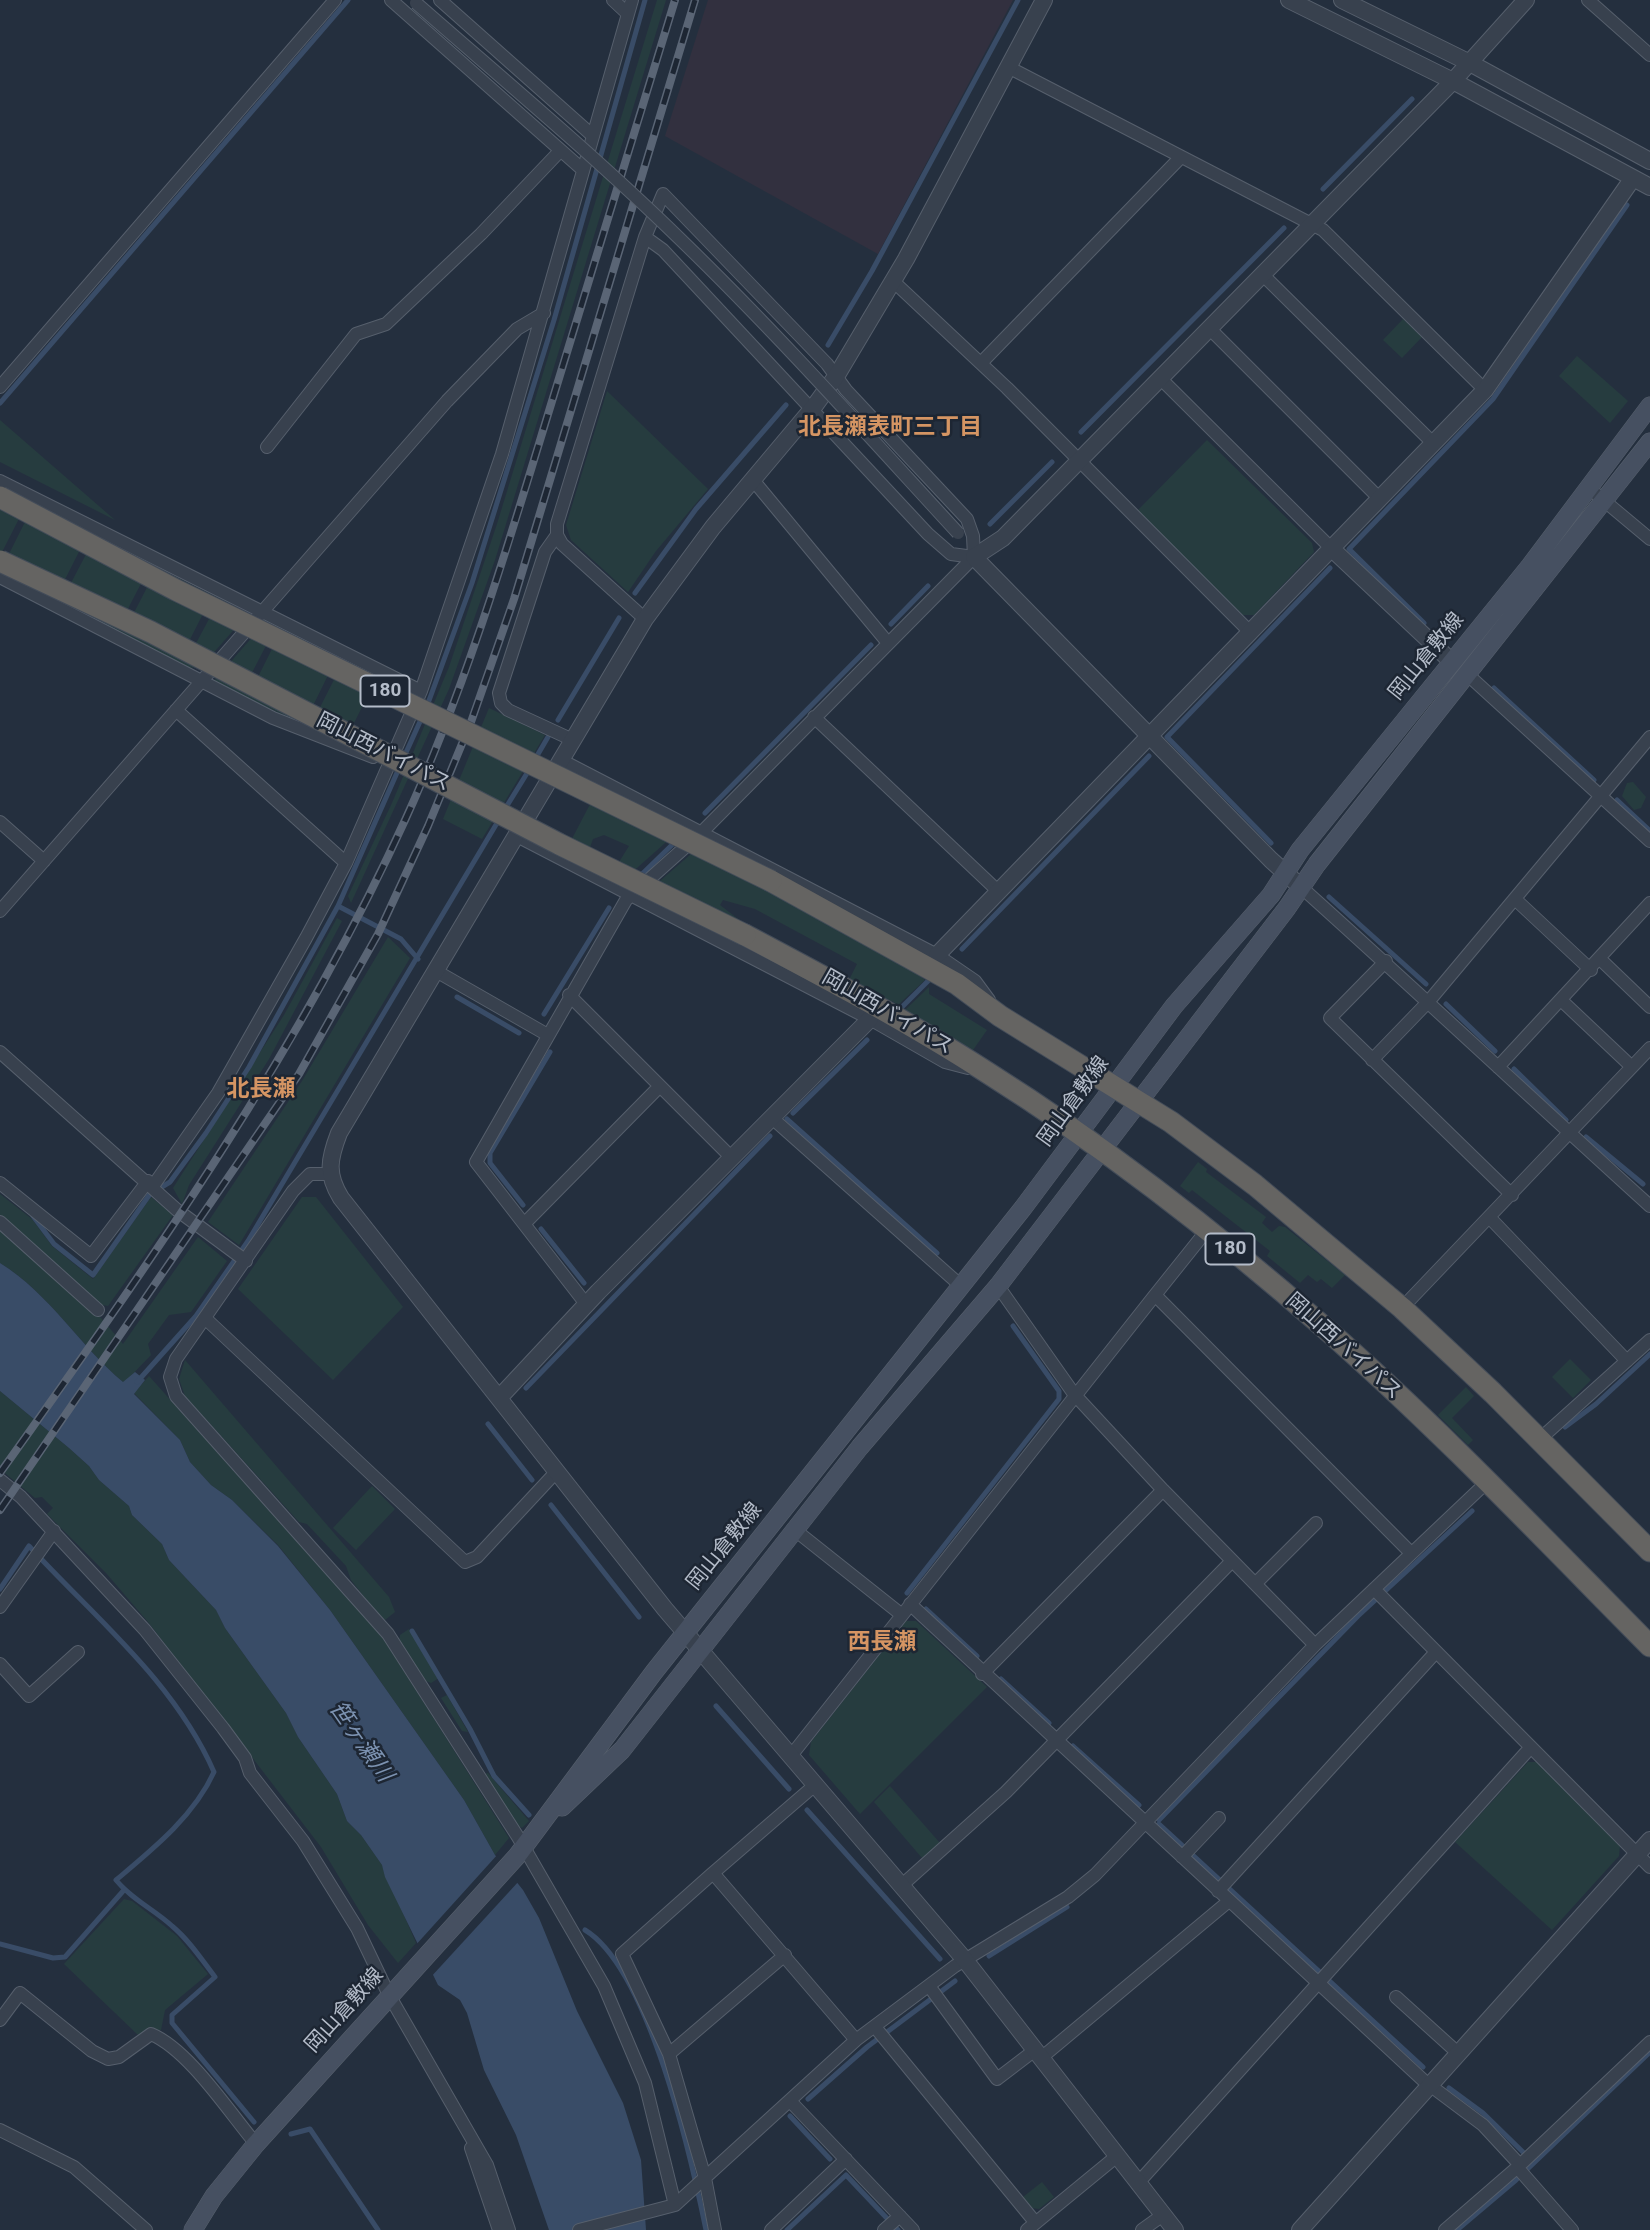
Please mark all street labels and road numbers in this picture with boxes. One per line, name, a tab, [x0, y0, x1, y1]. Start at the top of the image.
street label: 岡山倉敷線	[1384, 608, 1470, 706]
road number: 180	[360, 676, 410, 706]
street label: 岡山西バイパス	[312, 708, 454, 798]
street label: 岡山西バイパス	[817, 965, 957, 1061]
street label: 岡山倉敷線	[1033, 1052, 1115, 1152]
road number: 180	[1206, 1233, 1254, 1264]
street label: 岡山西バイパス	[1280, 1288, 1406, 1406]
street label: 岡山倉敷線	[682, 1498, 768, 1596]
street label: 岡山倉敷線	[301, 1964, 389, 2058]

